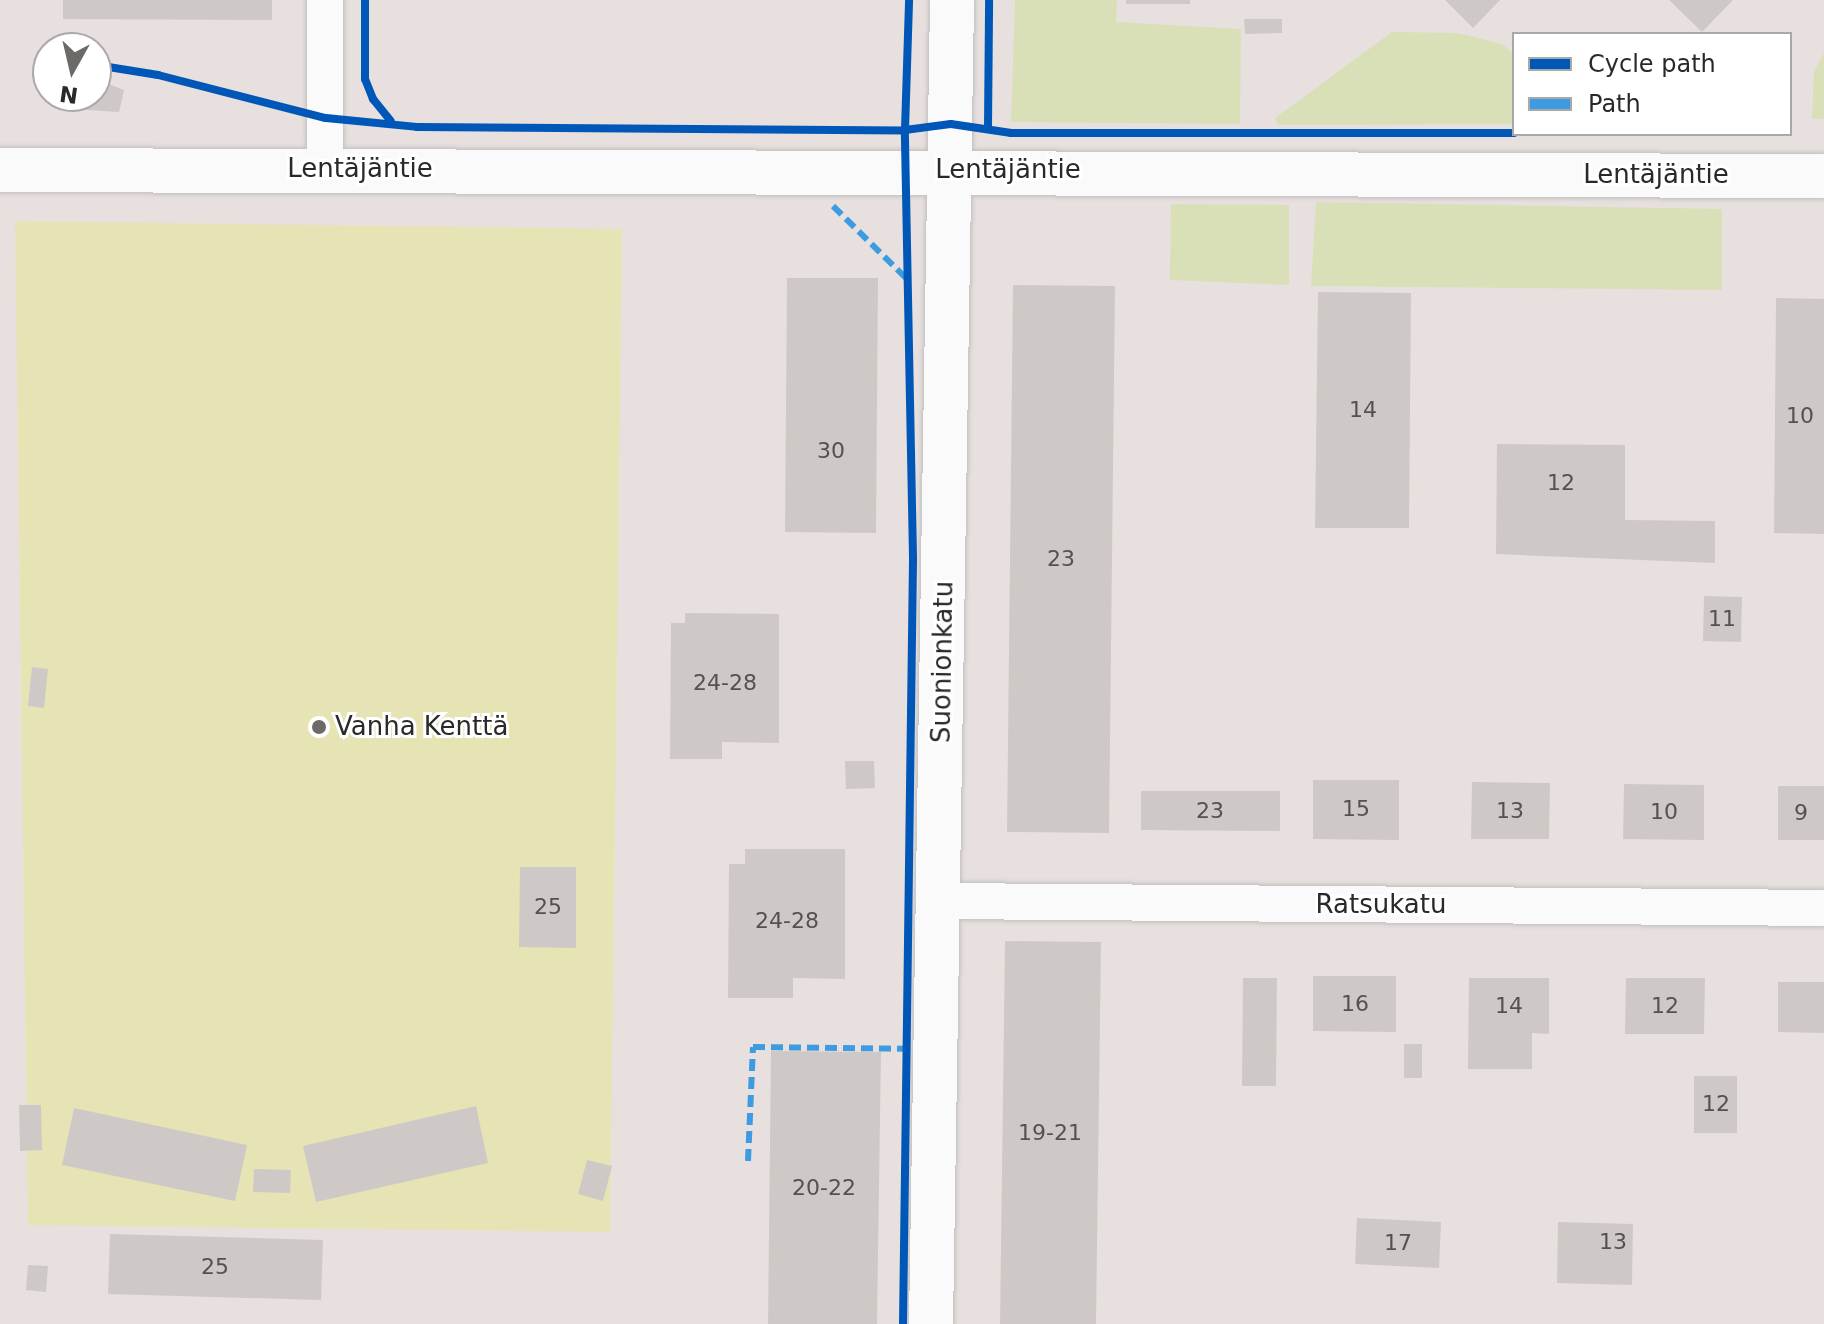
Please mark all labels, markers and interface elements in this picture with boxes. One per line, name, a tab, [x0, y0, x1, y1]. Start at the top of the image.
north arrow	[32, 32, 112, 112]
legend	[1512, 32, 1792, 136]
text: Cycle path	[1588, 50, 1716, 78]
text: N	[58, 81, 80, 108]
text: Path	[1588, 90, 1641, 118]
street label: Lentäjäntie	[287, 153, 433, 185]
street label: Lentäjäntie	[935, 154, 1081, 186]
street label: Lentäjäntie	[1583, 159, 1729, 191]
house number: 14	[1349, 397, 1377, 423]
house number: 10	[1786, 403, 1814, 429]
house number: 30	[817, 438, 845, 464]
house number: 12	[1547, 470, 1575, 496]
house number: 23	[1047, 546, 1075, 572]
street label: Suonionkatu	[926, 581, 960, 743]
house number: 11	[1708, 606, 1736, 632]
house number: 24-28	[693, 670, 757, 696]
place label: Vanha Kenttä	[335, 711, 508, 743]
marker: Vanha Kenttä	[310, 718, 328, 736]
house number: 15	[1342, 796, 1370, 822]
house number: 23	[1196, 798, 1224, 824]
house number: 13	[1496, 798, 1524, 824]
house number: 10	[1650, 799, 1678, 825]
house number: 9	[1794, 800, 1808, 826]
street label: Ratsukatu	[1316, 889, 1446, 921]
house number: 25	[534, 894, 562, 920]
house number: 24-28	[755, 908, 819, 934]
house number: 16	[1341, 991, 1369, 1017]
house number: 14	[1495, 993, 1523, 1019]
house number: 12	[1651, 993, 1679, 1019]
house number: 12	[1702, 1091, 1730, 1117]
house number: 19-21	[1018, 1120, 1082, 1146]
house number: 20-22	[792, 1175, 856, 1201]
house number: 13	[1599, 1229, 1627, 1255]
house number: 17	[1384, 1230, 1412, 1256]
house number: 25	[201, 1254, 229, 1280]

